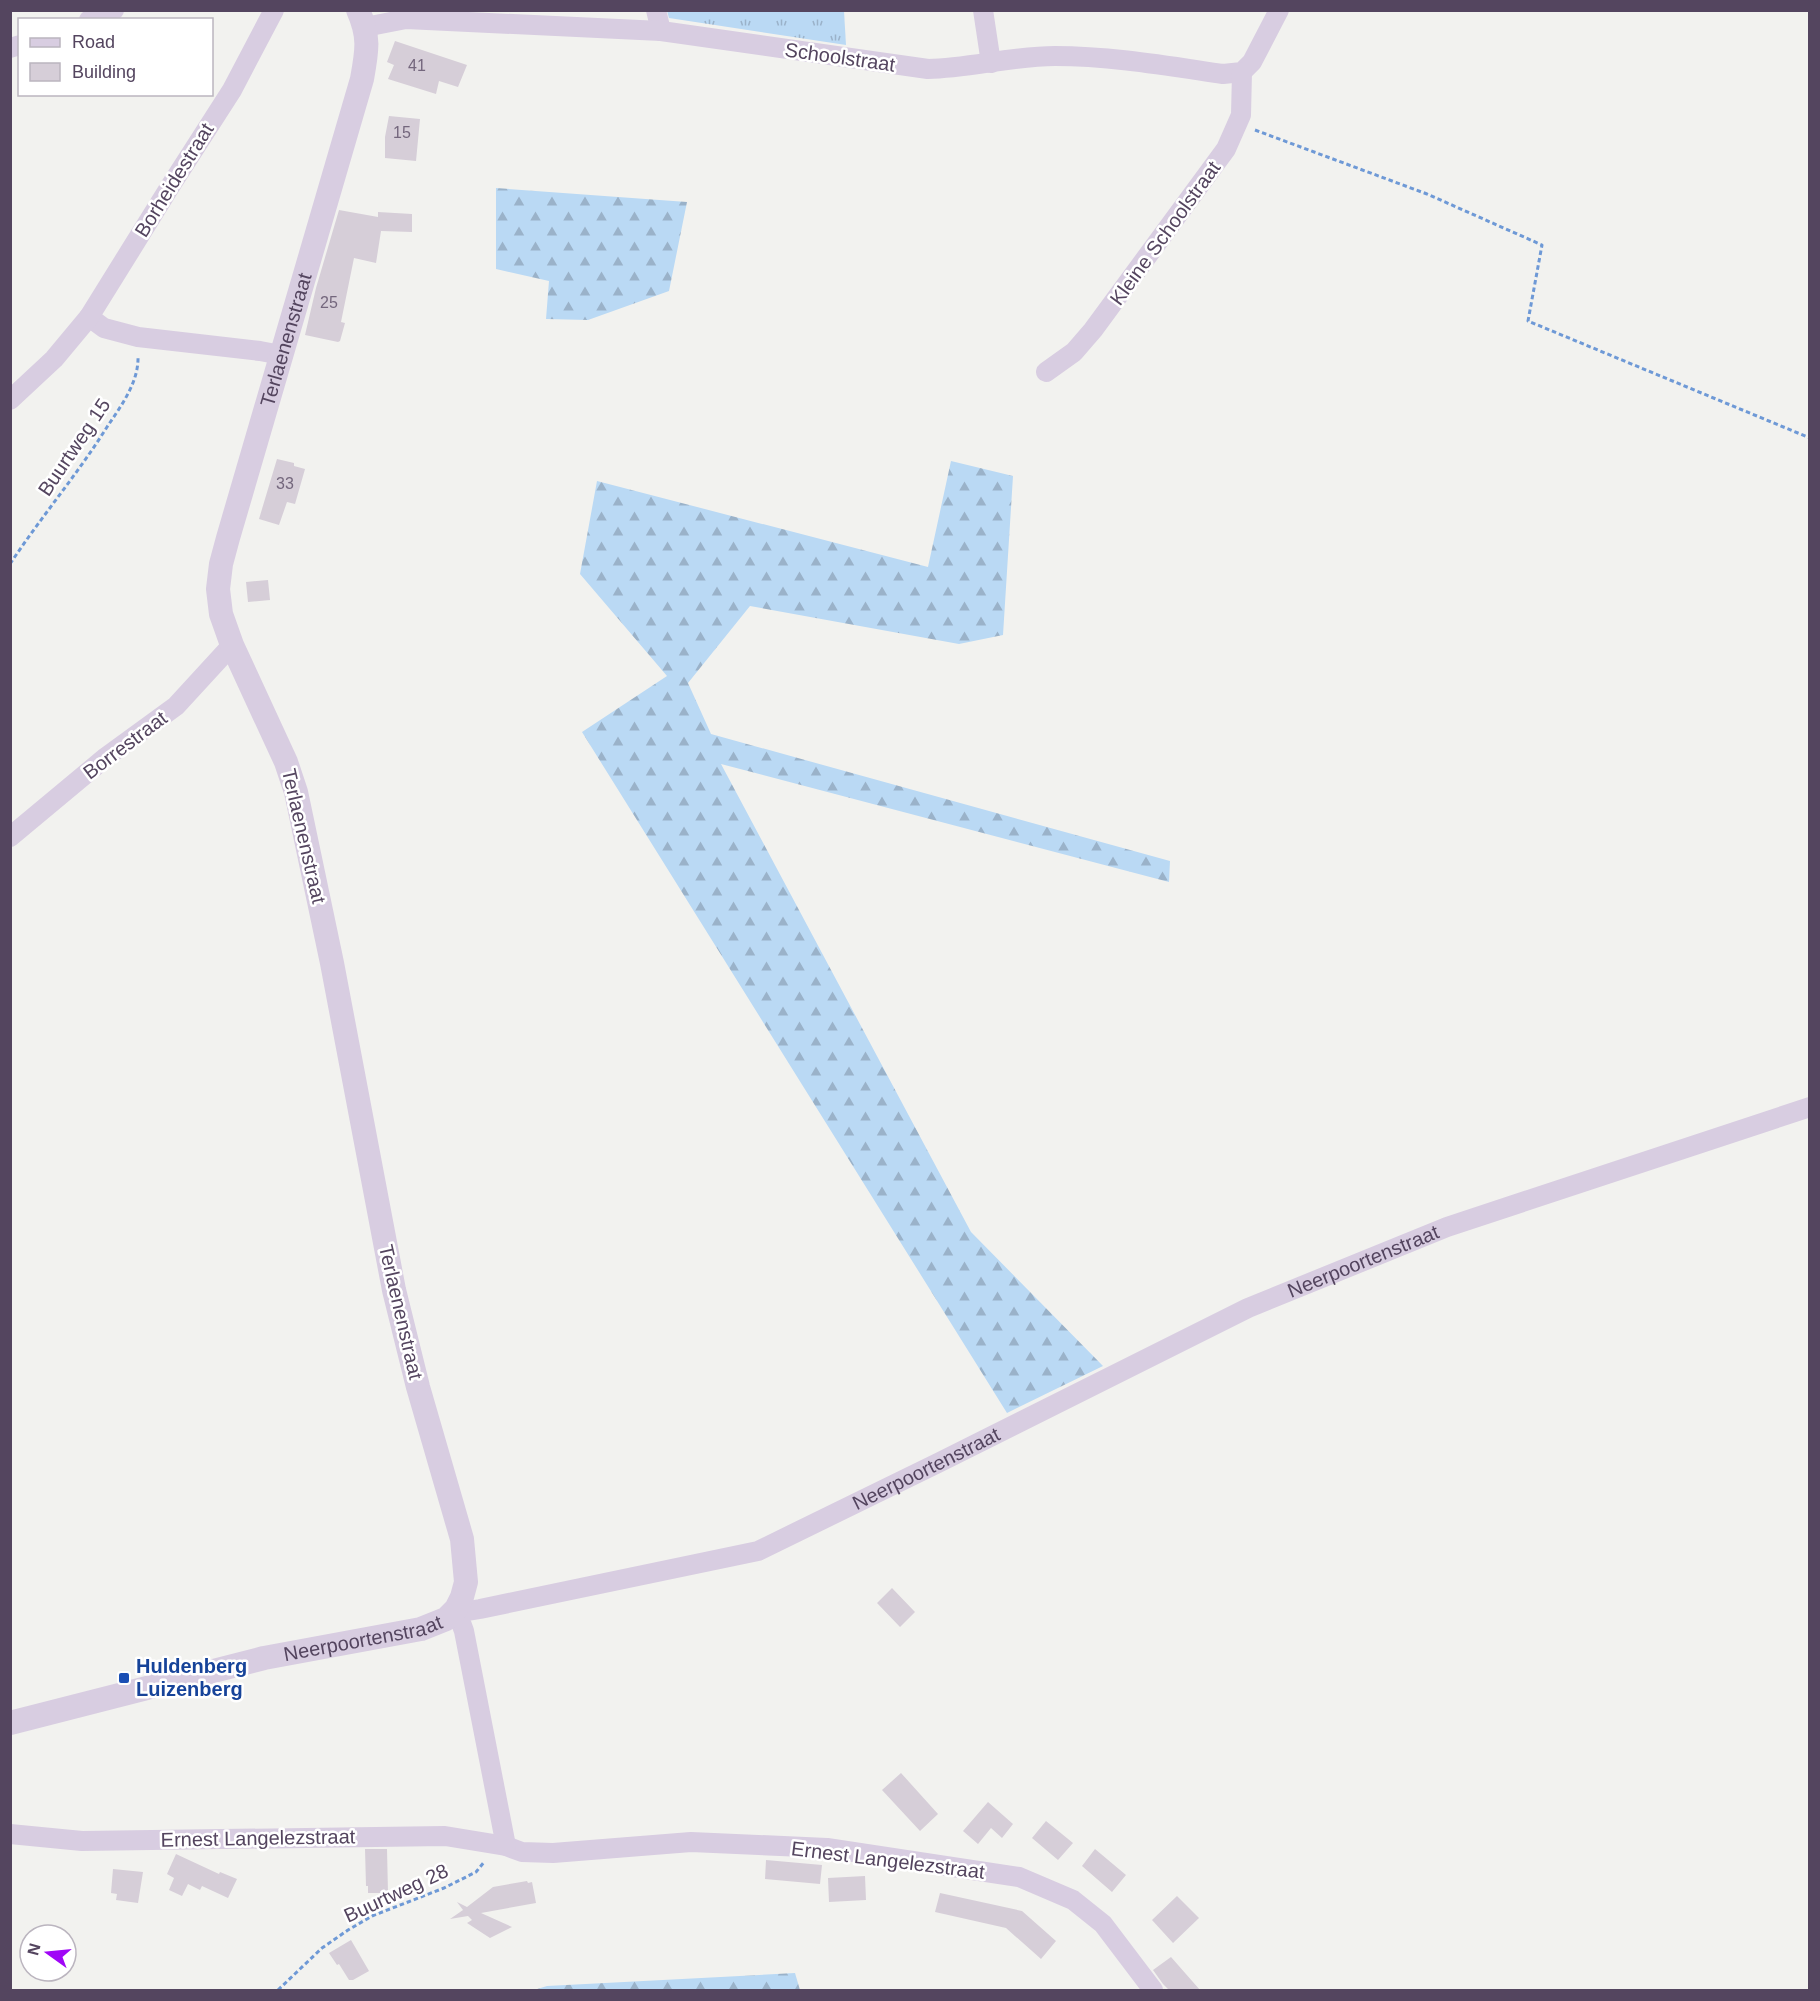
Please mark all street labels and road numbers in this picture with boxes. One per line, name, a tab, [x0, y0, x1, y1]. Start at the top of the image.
street label: Schoolstraat	[783, 38, 897, 76]
street label: Borheidestraat	[130, 119, 218, 241]
street label: Kleine Schoolstraat	[1105, 156, 1225, 309]
street label: Terlaenenstraat	[256, 270, 316, 409]
street label: Buurtweg 15	[33, 394, 115, 500]
street label: Borrestraat	[79, 706, 171, 784]
street label: Terlaenenstraat	[278, 766, 330, 906]
street label: Neerpoortenstraat	[1284, 1220, 1442, 1302]
street label: Terlaenenstraat	[375, 1242, 427, 1382]
street label: Neerpoortenstraat	[849, 1423, 1004, 1514]
street label: Neerpoortenstraat	[282, 1611, 446, 1665]
street label: Ernest Langelezstraat	[161, 1825, 356, 1851]
street label: Ernest Langelezstraat	[790, 1837, 986, 1883]
street label: Buurtweg 28	[340, 1859, 452, 1927]

